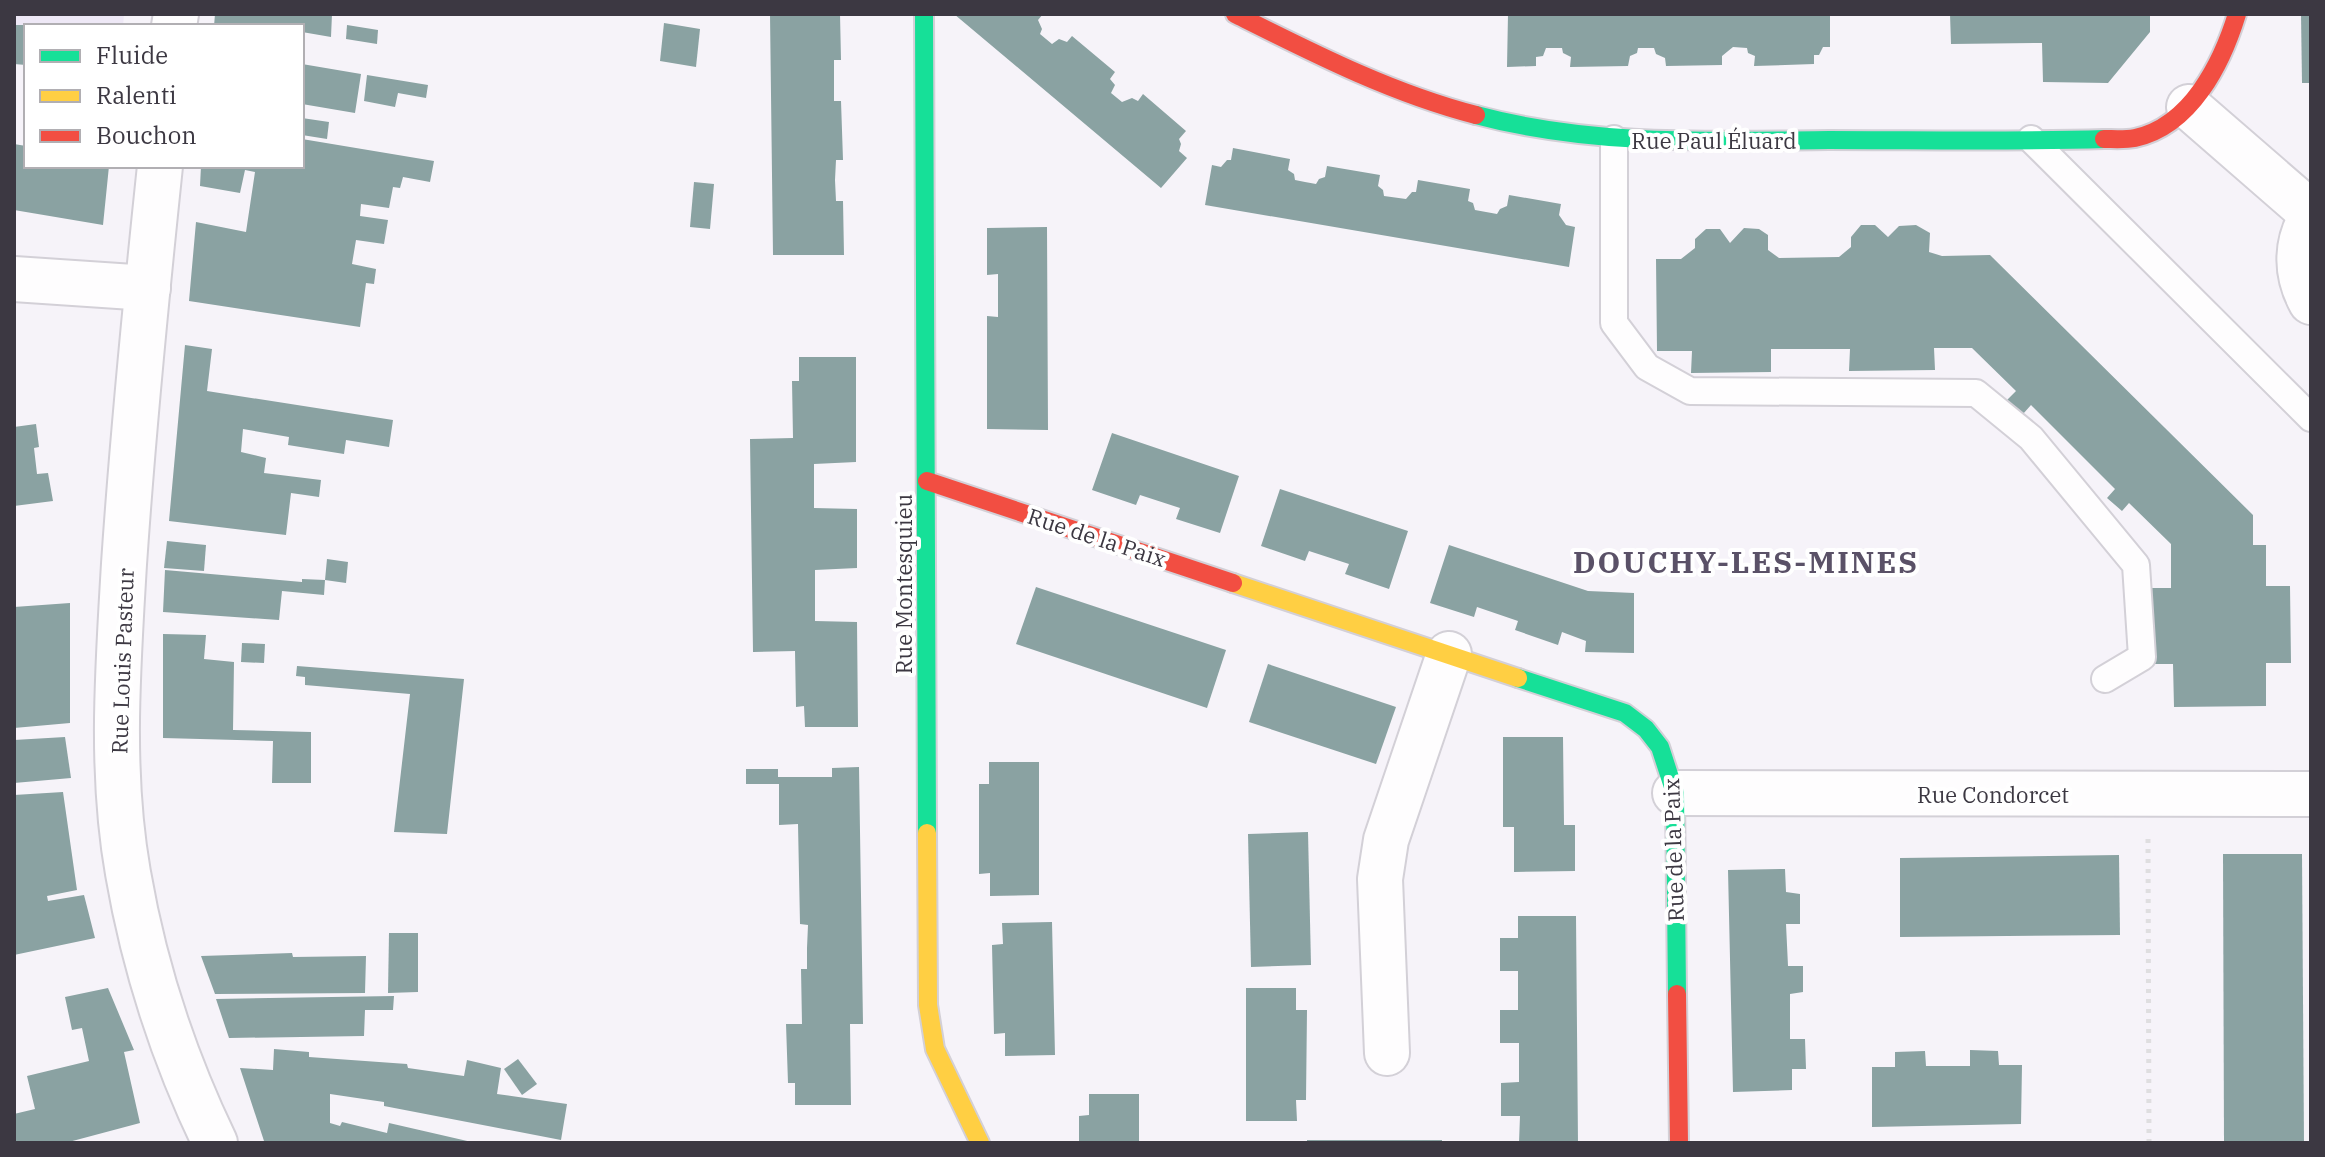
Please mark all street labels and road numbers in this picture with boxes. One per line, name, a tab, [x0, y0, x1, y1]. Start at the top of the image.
street label: Rue Paul Éluard	[1631, 126, 1797, 155]
street label: Rue Montesquieu	[889, 494, 918, 674]
street label: Rue de la Paix	[1024, 501, 1170, 573]
street label: Rue Louis Pasteur	[104, 567, 140, 754]
street label: Rue de la Paix	[1656, 778, 1690, 922]
street label: Rue Condorcet	[1917, 780, 2069, 809]

